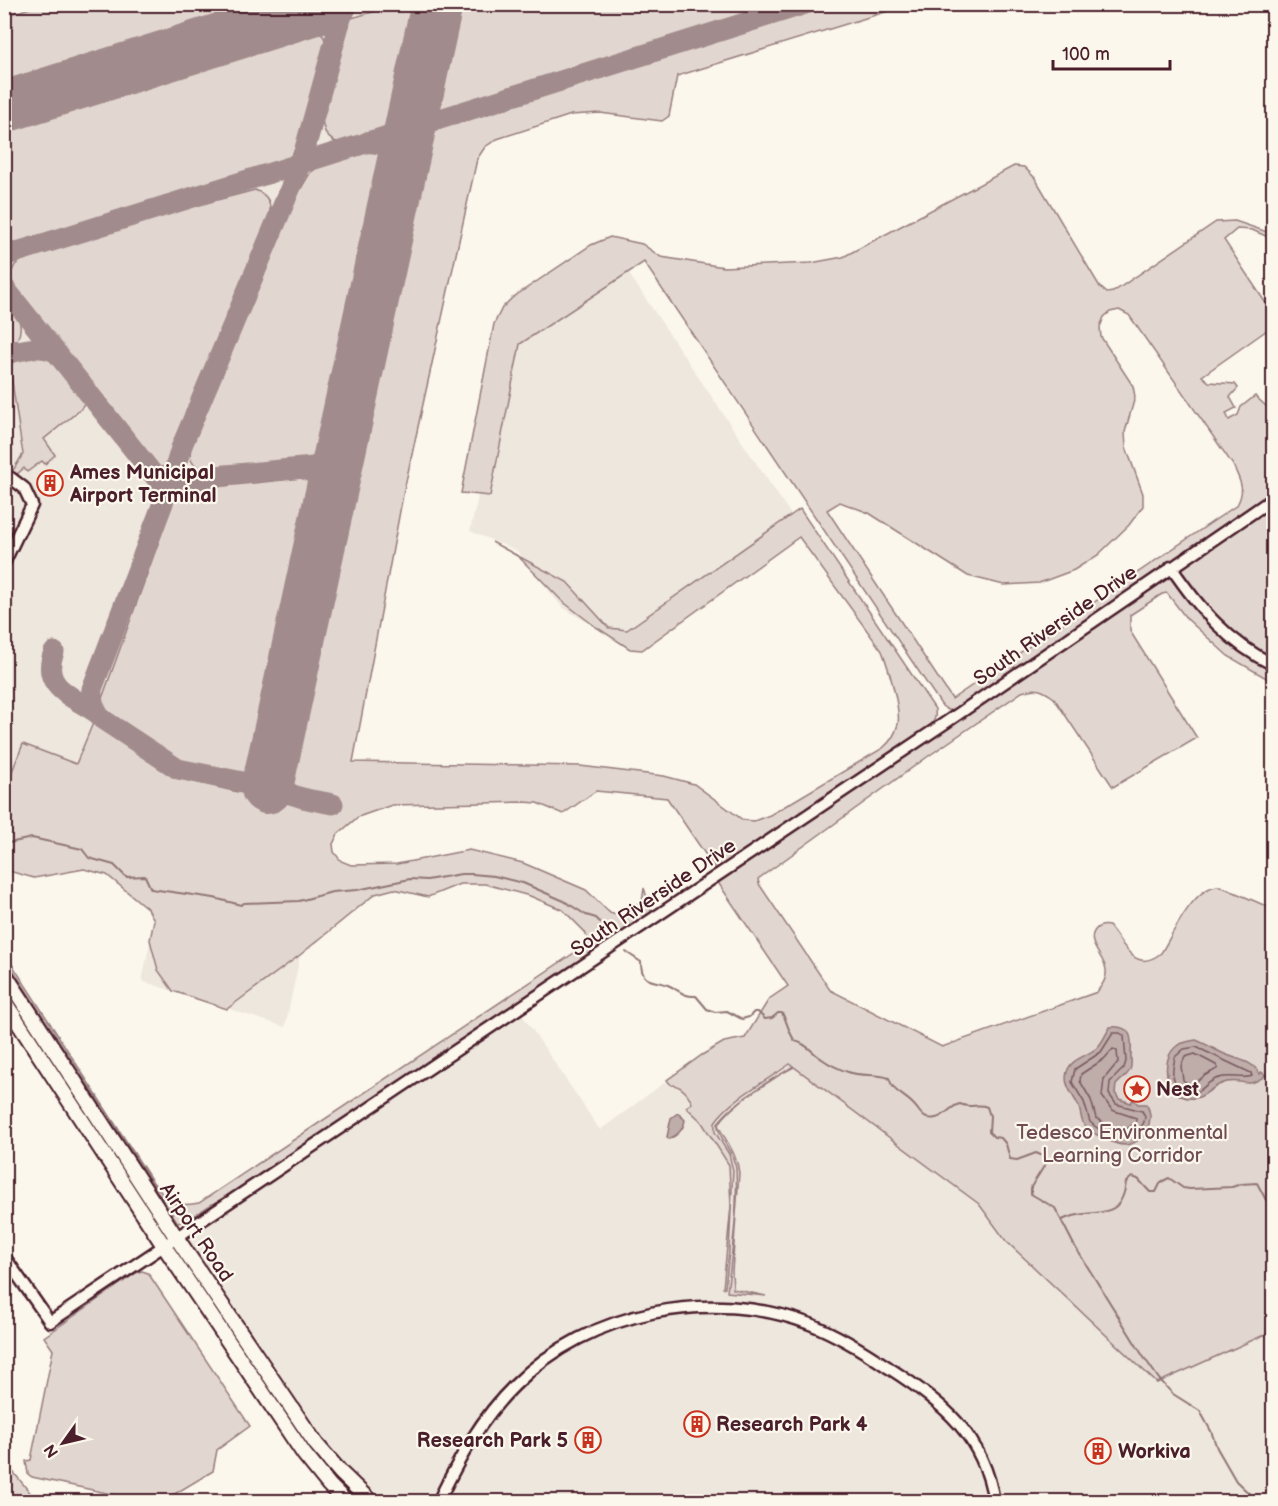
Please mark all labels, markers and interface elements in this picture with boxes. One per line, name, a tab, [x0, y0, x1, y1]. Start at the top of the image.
scale bar	[1053, 33, 1170, 71]
text: 100 m	[1062, 44, 1110, 65]
place label: Ames Municipal Airport Terminal	[69, 461, 217, 508]
building icon: Ames Municipal Airport Terminal	[35, 468, 65, 498]
street label: South Riverside Drive	[969, 560, 1142, 691]
street label: South Riverside Drive	[566, 834, 741, 962]
place icon: Nest	[1122, 1074, 1152, 1104]
place label: Nest	[1156, 1078, 1199, 1102]
park label: Tedesco Environmental Learning Corridor	[1016, 1121, 1228, 1168]
street label: Airport Road	[154, 1178, 238, 1287]
building icon: Research Park 4	[682, 1409, 712, 1439]
north arrow	[33, 1413, 93, 1473]
place label: Research Park 4	[716, 1413, 868, 1437]
building icon: Research Park 5	[573, 1425, 603, 1455]
place label: Research Park 5	[417, 1429, 568, 1453]
building icon: Workiva	[1083, 1436, 1113, 1466]
text: N	[41, 1440, 63, 1461]
place label: Workiva	[1118, 1440, 1191, 1464]

